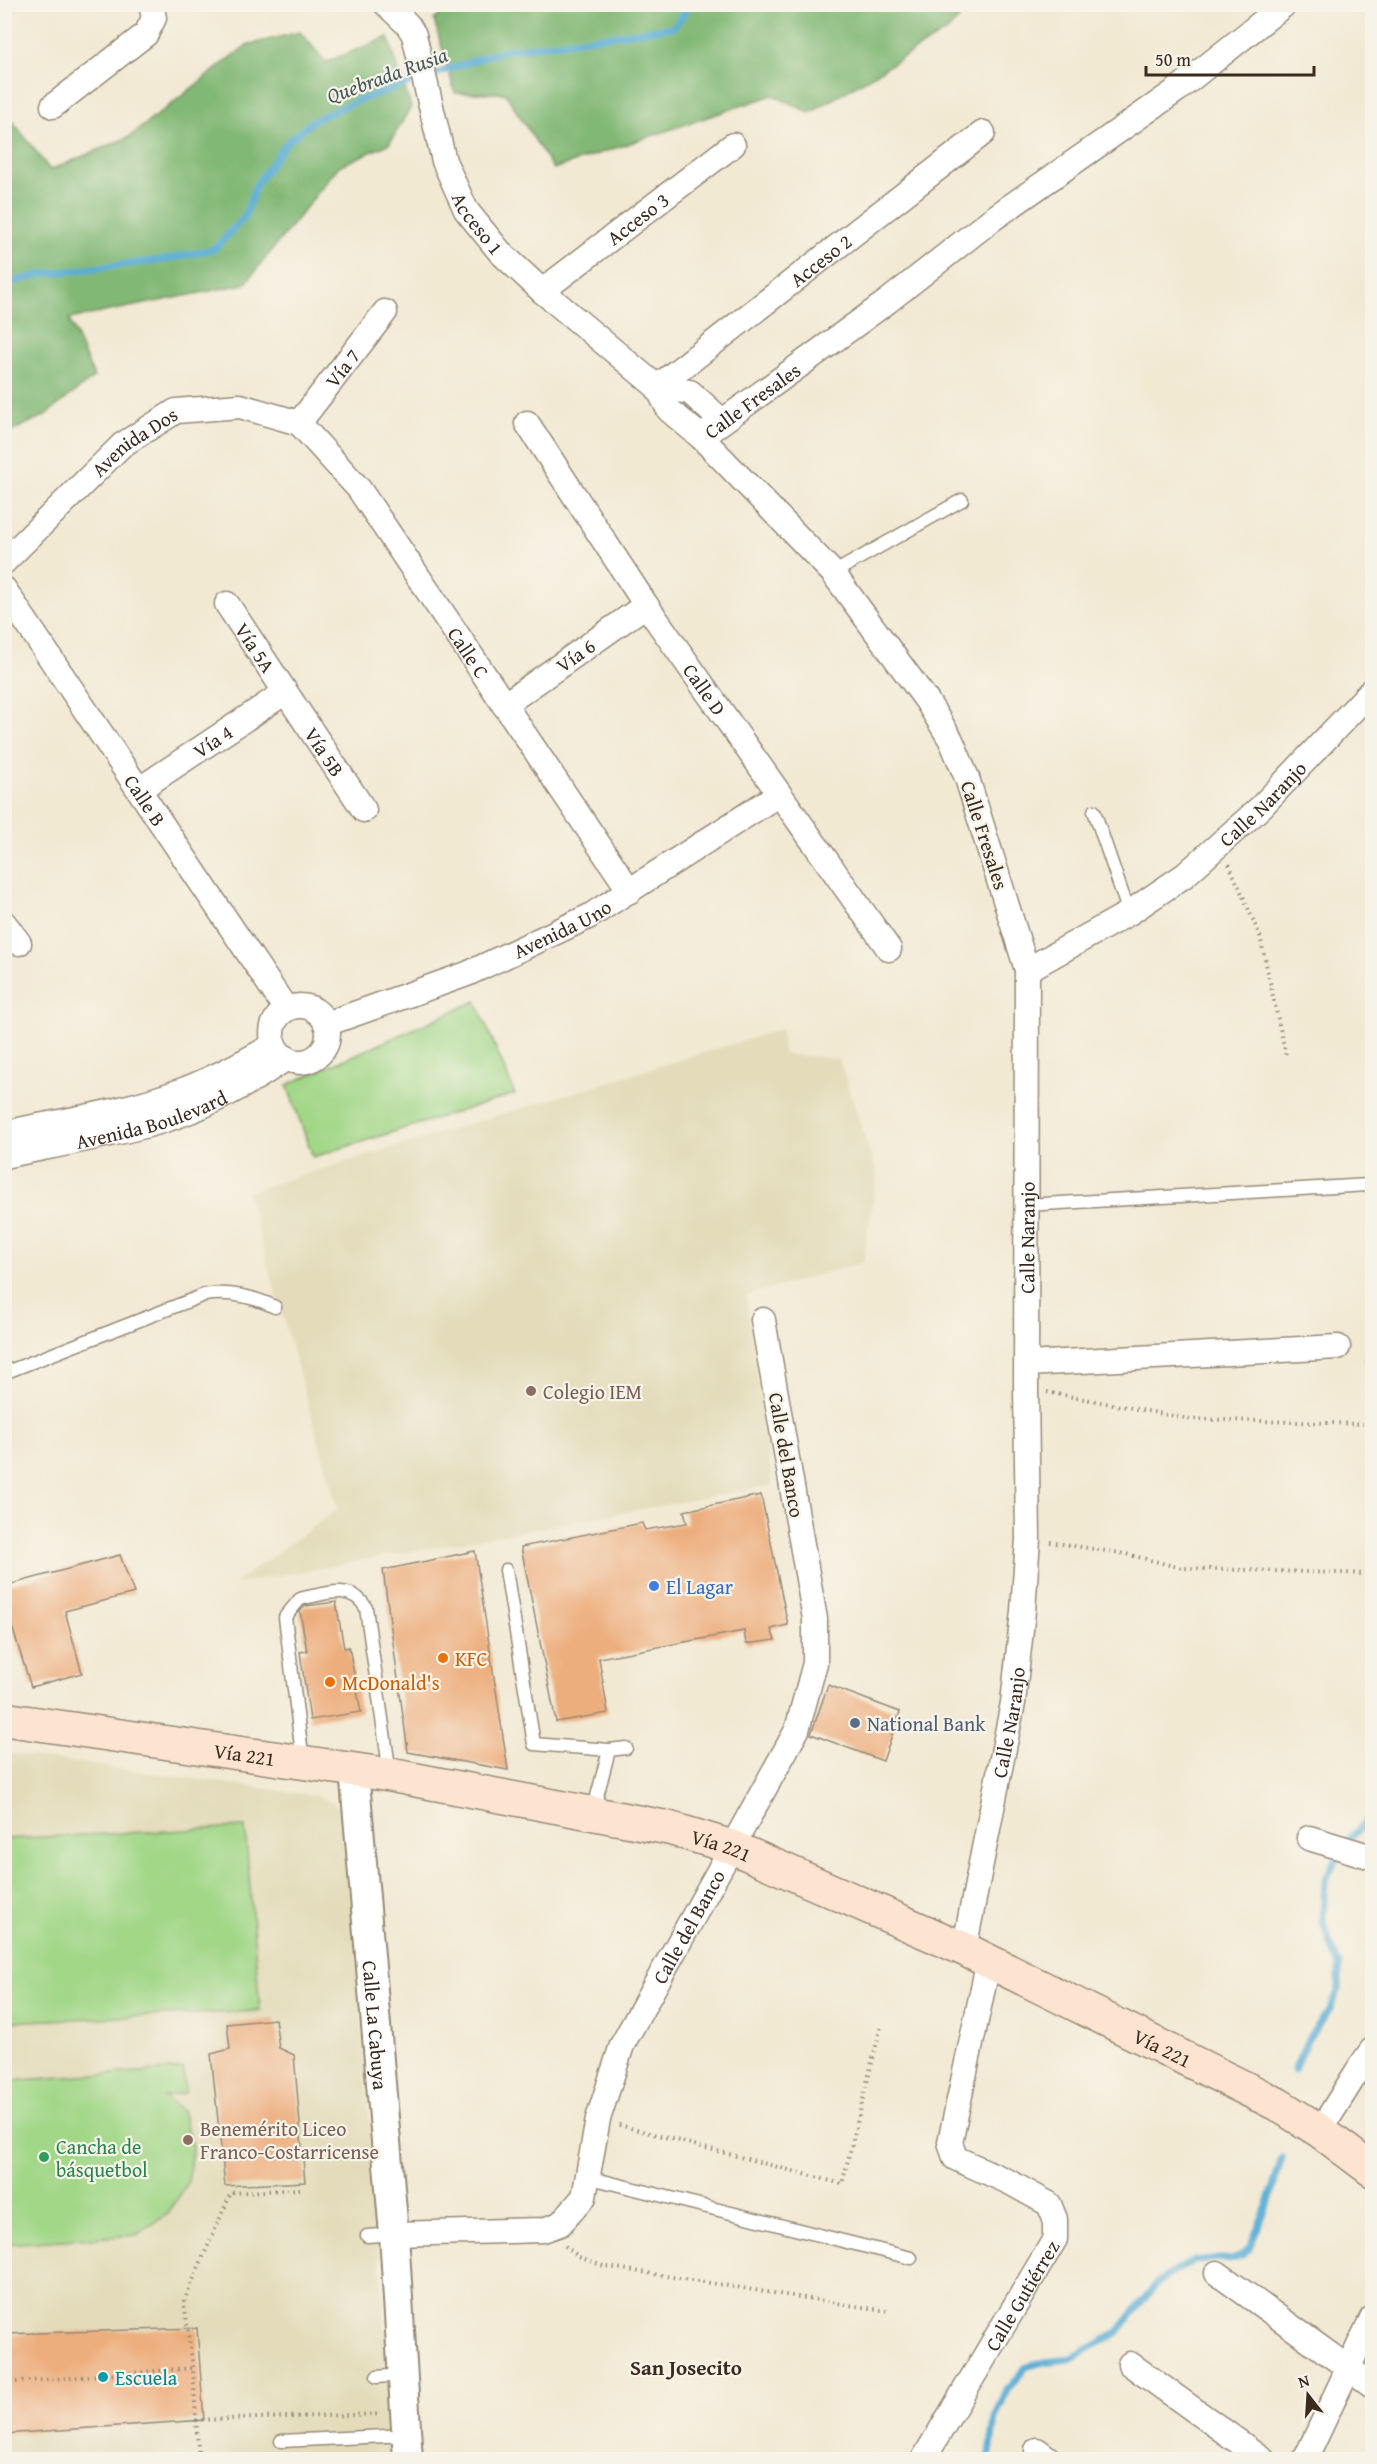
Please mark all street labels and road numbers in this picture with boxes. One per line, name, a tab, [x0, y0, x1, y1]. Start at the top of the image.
street label: Acceso 3	[600, 185, 675, 251]
street label: Acceso 1	[445, 188, 511, 261]
street label: Acceso 2	[783, 226, 857, 293]
street label: Vía 7	[317, 342, 366, 393]
street label: Calle Fresales	[698, 355, 806, 445]
street label: Avenida Dos	[84, 399, 183, 483]
street label: Vía 5A	[229, 617, 283, 678]
street label: Calle C	[441, 621, 497, 684]
street label: Vía 6	[550, 631, 601, 679]
street label: Calle D	[677, 657, 734, 721]
street label: Vía 4	[187, 717, 238, 765]
street label: Vía 5B	[298, 721, 352, 782]
street label: Calle Naranjo	[1212, 754, 1313, 853]
street label: Calle B	[118, 768, 173, 832]
street label: Calle Fresales	[954, 777, 1016, 893]
street label: Avenida Uno	[508, 892, 617, 965]
street label: Avenida Boulevard	[73, 1082, 232, 1155]
street label: Calle Naranjo	[1012, 1181, 1041, 1294]
street label: Calle del Banco	[762, 1390, 812, 1520]
street label: Calle Naranjo	[984, 1665, 1031, 1780]
street label: Vía 221	[212, 1735, 277, 1773]
street label: Vía 221	[688, 1821, 756, 1868]
street label: Calle del Banco	[645, 1864, 731, 1989]
street label: Calle La Cabuya	[356, 1959, 396, 2091]
street label: Vía 221	[1129, 2021, 1197, 2074]
street label: Calle Gutiérrez	[977, 2234, 1066, 2356]

